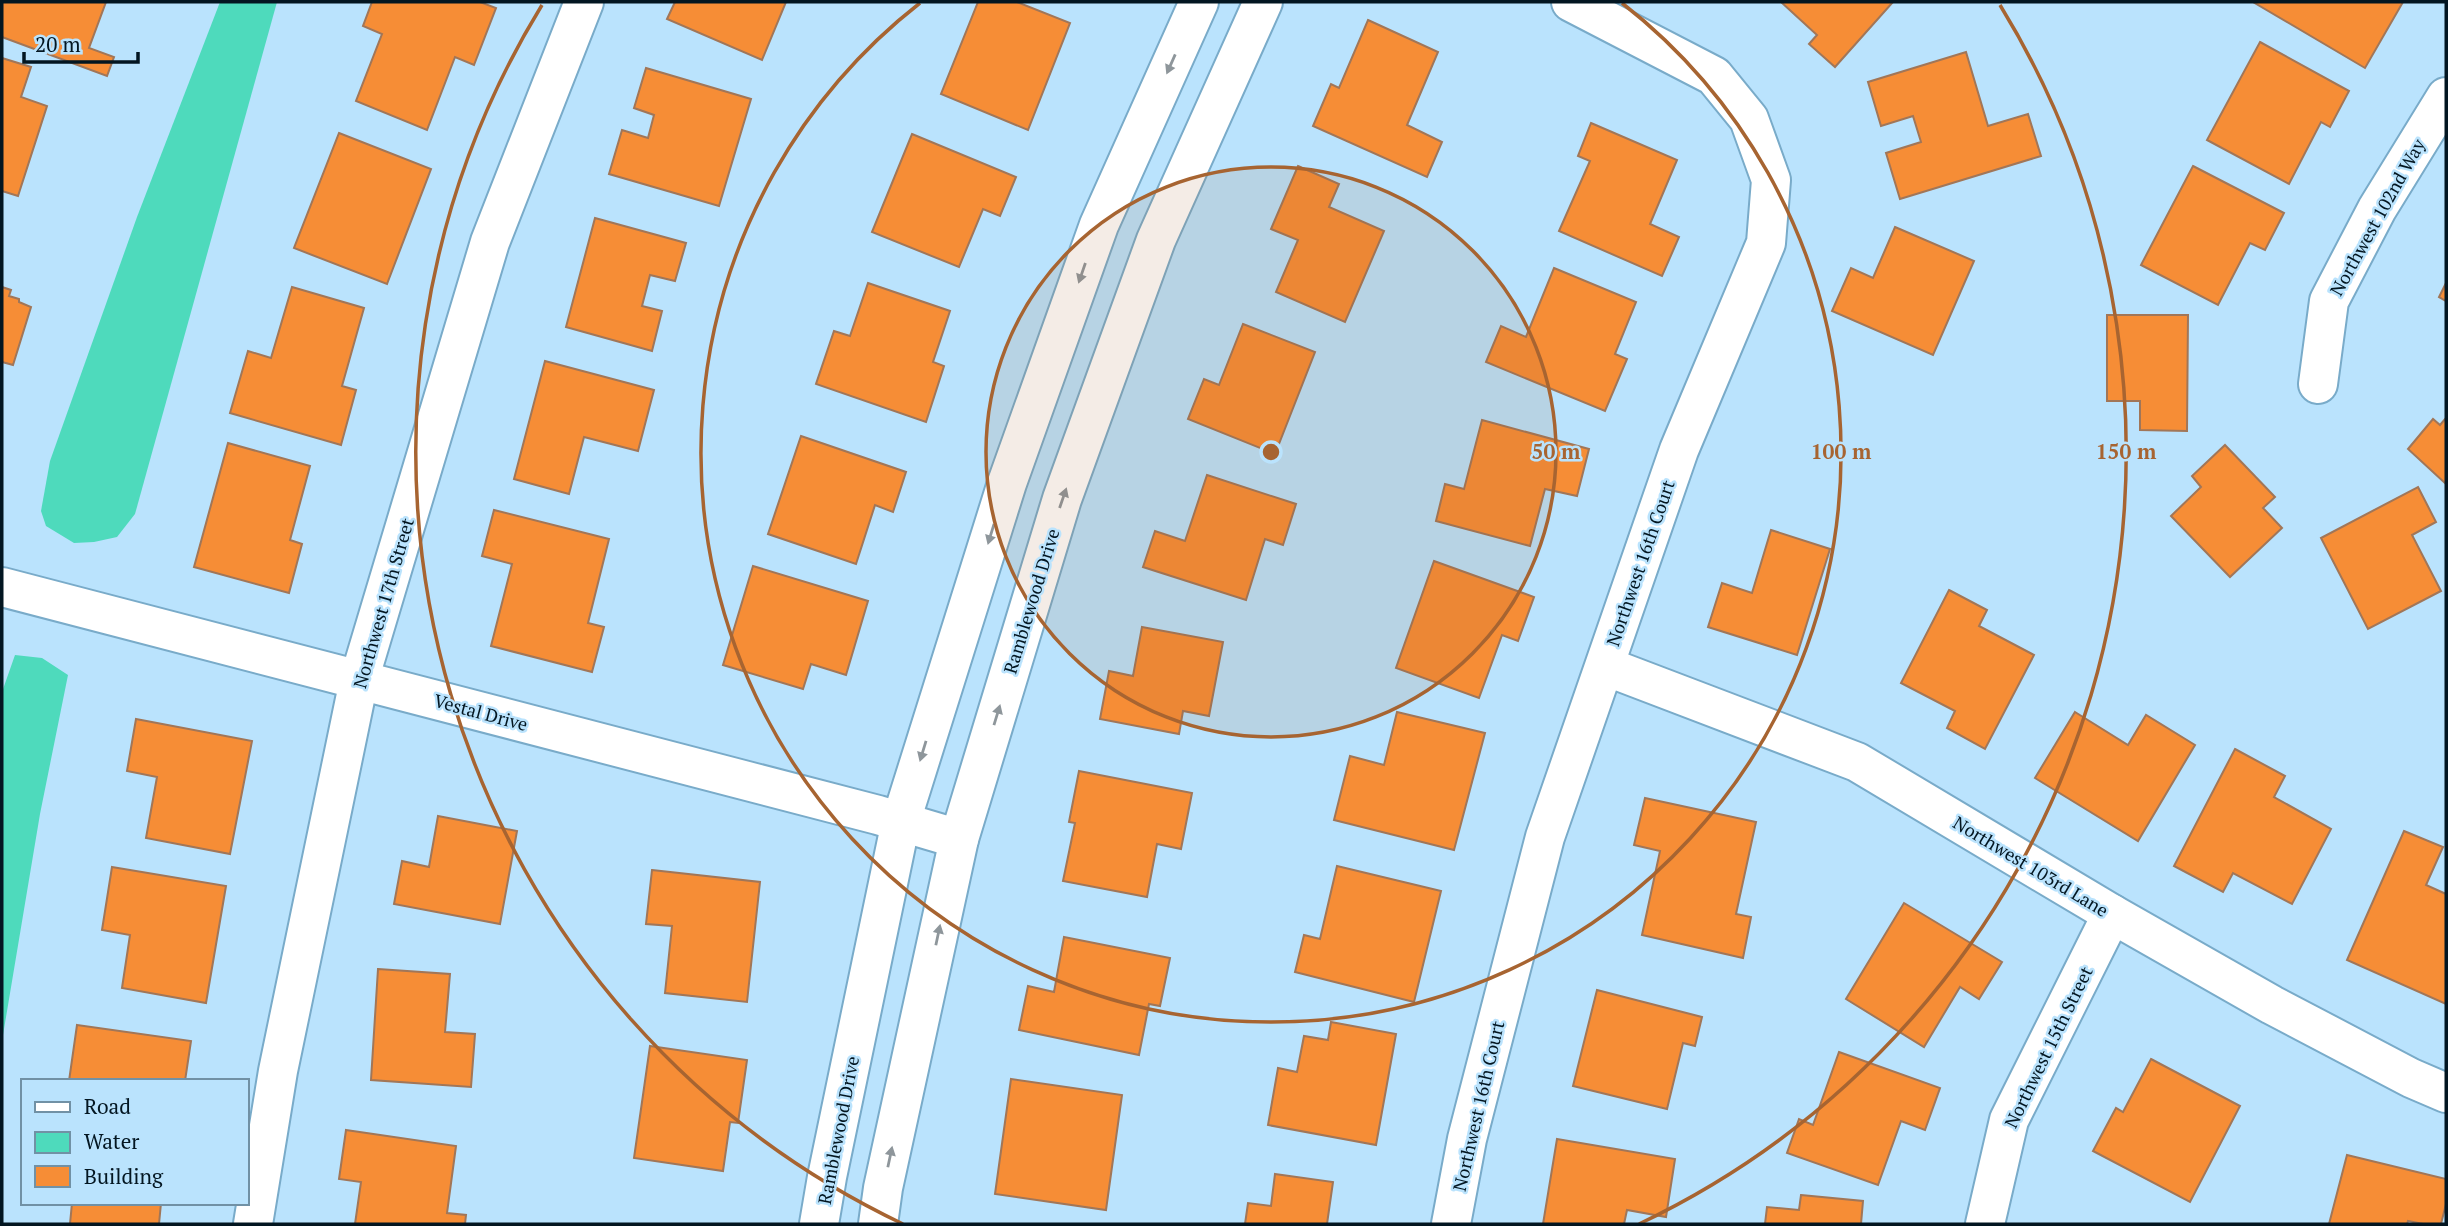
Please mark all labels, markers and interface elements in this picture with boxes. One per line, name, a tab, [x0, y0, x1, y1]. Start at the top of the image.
scale bar	[24, 21, 138, 65]
text: 20 m	[35, 30, 81, 58]
one-way arrow	[1165, 54, 1177, 74]
street label: Northwest 102nd Way	[2324, 134, 2431, 300]
one-way arrow	[1076, 263, 1087, 284]
text: 50 m	[1532, 437, 1581, 465]
text: 100 m	[1811, 437, 1872, 465]
text: 150 m	[2096, 437, 2157, 465]
centre of rings	[1259, 440, 1283, 464]
street label: Northwest 16th Court	[1600, 477, 1680, 649]
one-way arrow	[1058, 487, 1069, 508]
street label: Northwest 17th Street	[347, 515, 419, 691]
one-way arrow	[986, 524, 996, 545]
street label: Ramblewood Drive	[998, 526, 1064, 676]
street label: Vestal Drive	[432, 688, 530, 736]
one-way arrow	[992, 704, 1002, 725]
one-way arrow	[918, 741, 928, 762]
street label: Northwest 103rd Lane	[1949, 810, 2113, 922]
one-way arrow	[933, 924, 944, 946]
street label: Northwest 15th Street	[1998, 962, 2098, 1132]
street label: Northwest 16th Court	[1447, 1018, 1509, 1193]
street label: Ramblewood Drive	[812, 1054, 864, 1206]
legend	[21, 1079, 248, 1205]
text: Road	[84, 1092, 131, 1120]
text: Water	[84, 1127, 139, 1155]
one-way arrow	[884, 1146, 895, 1168]
text: Building	[84, 1162, 164, 1190]

